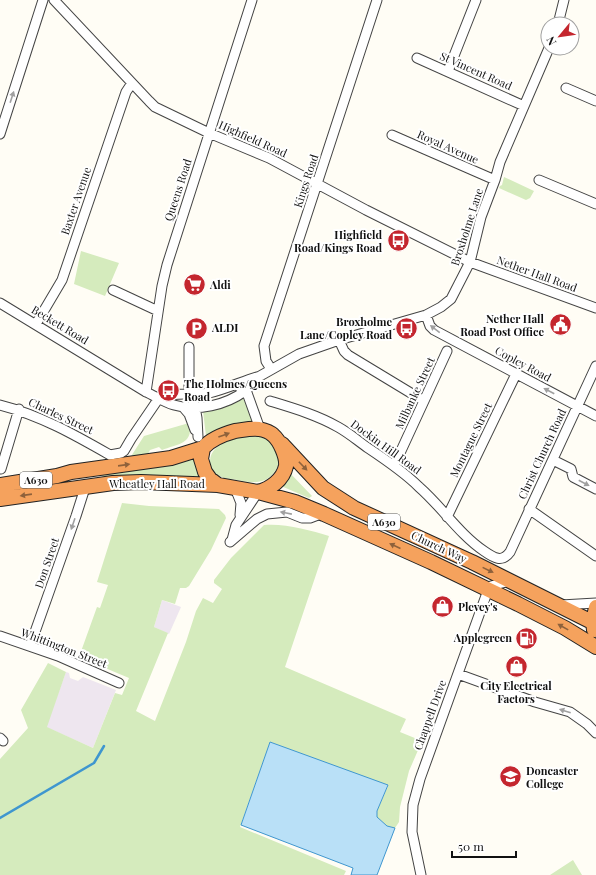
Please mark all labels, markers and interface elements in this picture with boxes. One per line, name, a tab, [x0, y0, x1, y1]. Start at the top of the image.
north arrow	[540, 16, 580, 56]
text: N	[542, 34, 559, 48]
street label: St Vincent Road	[438, 48, 515, 93]
one-way arrow	[9, 90, 15, 102]
street label: Highfield Road	[217, 117, 290, 161]
street label: Royal Avenue	[415, 126, 482, 167]
street label: Kings Road	[290, 152, 321, 209]
street label: Queens Road	[160, 156, 195, 223]
street label: Baxter Avenue	[57, 165, 94, 237]
street label: Broxholme Lane	[447, 186, 486, 268]
place label: Highfield Road/Kings Road	[294, 227, 382, 255]
bus stop icon: Highfield Road/Kings Road	[385, 228, 411, 254]
street label: Nether Hall Road	[495, 252, 580, 295]
supermarket icon: Aldi	[182, 272, 208, 298]
place label: Aldi	[209, 277, 231, 292]
street label: Beckett Road	[29, 302, 92, 348]
place label: Nether Hall Road Post Office	[460, 311, 545, 339]
public building icon: Nether Hall Road Post Office	[547, 312, 573, 338]
place label: Broxholme Lane/Copley Road	[300, 314, 392, 342]
parking icon: ALDI	[184, 315, 210, 341]
bus stop icon: Broxholme Lane/Copley Road	[394, 315, 420, 341]
place label: ALDI	[211, 320, 238, 335]
one-way arrow	[430, 325, 440, 334]
street label: Copley Road	[493, 342, 554, 385]
street label: Milbanke Street	[391, 354, 438, 431]
place label: The Holmes/Queens Road	[184, 376, 287, 404]
bus stop icon: The Holmes/Queens Road	[156, 377, 182, 403]
one-way arrow	[543, 388, 555, 395]
street label: Charles Street	[26, 394, 96, 437]
street label: Montague Street	[446, 400, 495, 480]
street label: Christ Church Road	[514, 406, 569, 501]
street label: Dockin Hill Road	[348, 416, 425, 478]
one-way arrow	[219, 431, 231, 437]
one-way arrow	[298, 461, 308, 471]
one-way arrow	[118, 462, 130, 468]
road number: A630	[20, 472, 52, 488]
street label: Wheatley Hall Road	[108, 476, 205, 491]
one-way arrow	[579, 479, 590, 486]
one-way arrow	[20, 492, 32, 498]
one-way arrow	[280, 510, 292, 516]
road number: A630	[368, 514, 400, 530]
one-way arrow	[70, 519, 76, 531]
street label: Church Way	[409, 527, 470, 566]
street label: Don Street	[31, 535, 62, 590]
one-way arrow	[390, 543, 401, 549]
one-way arrow	[482, 567, 494, 573]
shop icon: Plevey's	[429, 594, 455, 620]
place label: Plevey's	[458, 599, 498, 614]
street label: Whittington Street	[18, 624, 110, 671]
one-way arrow	[557, 624, 569, 630]
fuel station icon: Applegreen	[514, 625, 540, 651]
place label: Applegreen	[453, 630, 512, 645]
shop icon: City Electrical Factors	[503, 653, 529, 679]
street label: Chappell Drive	[410, 677, 449, 752]
place label: City Electrical Factors	[480, 678, 552, 706]
one-way arrow	[558, 707, 570, 713]
place label: Doncaster College	[526, 763, 579, 791]
school or university icon: Doncaster College	[498, 764, 524, 790]
scale bar	[452, 833, 516, 859]
text: 50 m	[458, 838, 484, 854]

